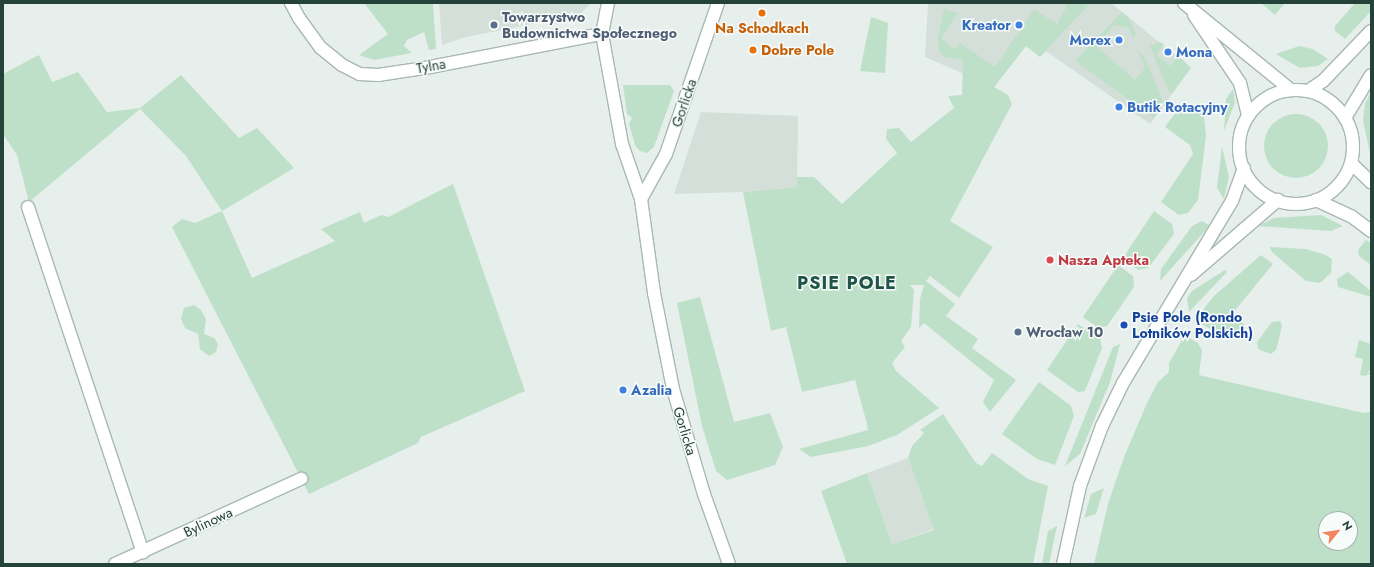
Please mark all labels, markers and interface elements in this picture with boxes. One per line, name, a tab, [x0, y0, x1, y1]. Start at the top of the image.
marker: Na Schodkach	[757, 8, 767, 18]
place label: Towarzystwo Budownictwa Społecznego	[502, 9, 677, 42]
place label: Kreator	[962, 17, 1011, 33]
marker: Towarzystwo Budownictwa Społecznego	[489, 20, 499, 30]
place label: Na Schodkach	[715, 20, 809, 36]
marker: Kreator	[1014, 20, 1024, 30]
place label: Morex	[1069, 32, 1111, 48]
marker: Morex	[1114, 35, 1124, 45]
place label: Dobre Pole	[761, 42, 834, 58]
place label: Mona	[1176, 44, 1212, 60]
marker: Dobre Pole	[748, 45, 758, 55]
marker: Mona	[1163, 47, 1173, 57]
street label: Tylna	[415, 55, 447, 77]
street label: Gorlicka	[668, 77, 700, 129]
place label: Butik Rotacyjny	[1127, 99, 1228, 115]
marker: Butik Rotacyjny	[1114, 102, 1124, 112]
place label: Nasza Apteka	[1058, 252, 1149, 268]
marker: Nasza Apteka	[1045, 255, 1055, 265]
district label: PSIE POLE	[797, 272, 897, 294]
place label: Psie Pole (Rondo Lotników Polskich)	[1132, 309, 1253, 342]
marker: Psie Pole (Rondo Lotników Polskich)	[1119, 320, 1129, 330]
place label: Wrocław 10	[1026, 324, 1103, 340]
marker: Wrocław 10	[1013, 327, 1023, 337]
place label: Azalia	[631, 382, 672, 398]
marker: Azalia	[618, 385, 628, 395]
street label: Gorlicka	[670, 405, 700, 457]
street label: Bylinowa	[181, 503, 235, 541]
north arrow	[1318, 511, 1358, 551]
text: N	[1338, 518, 1357, 533]

